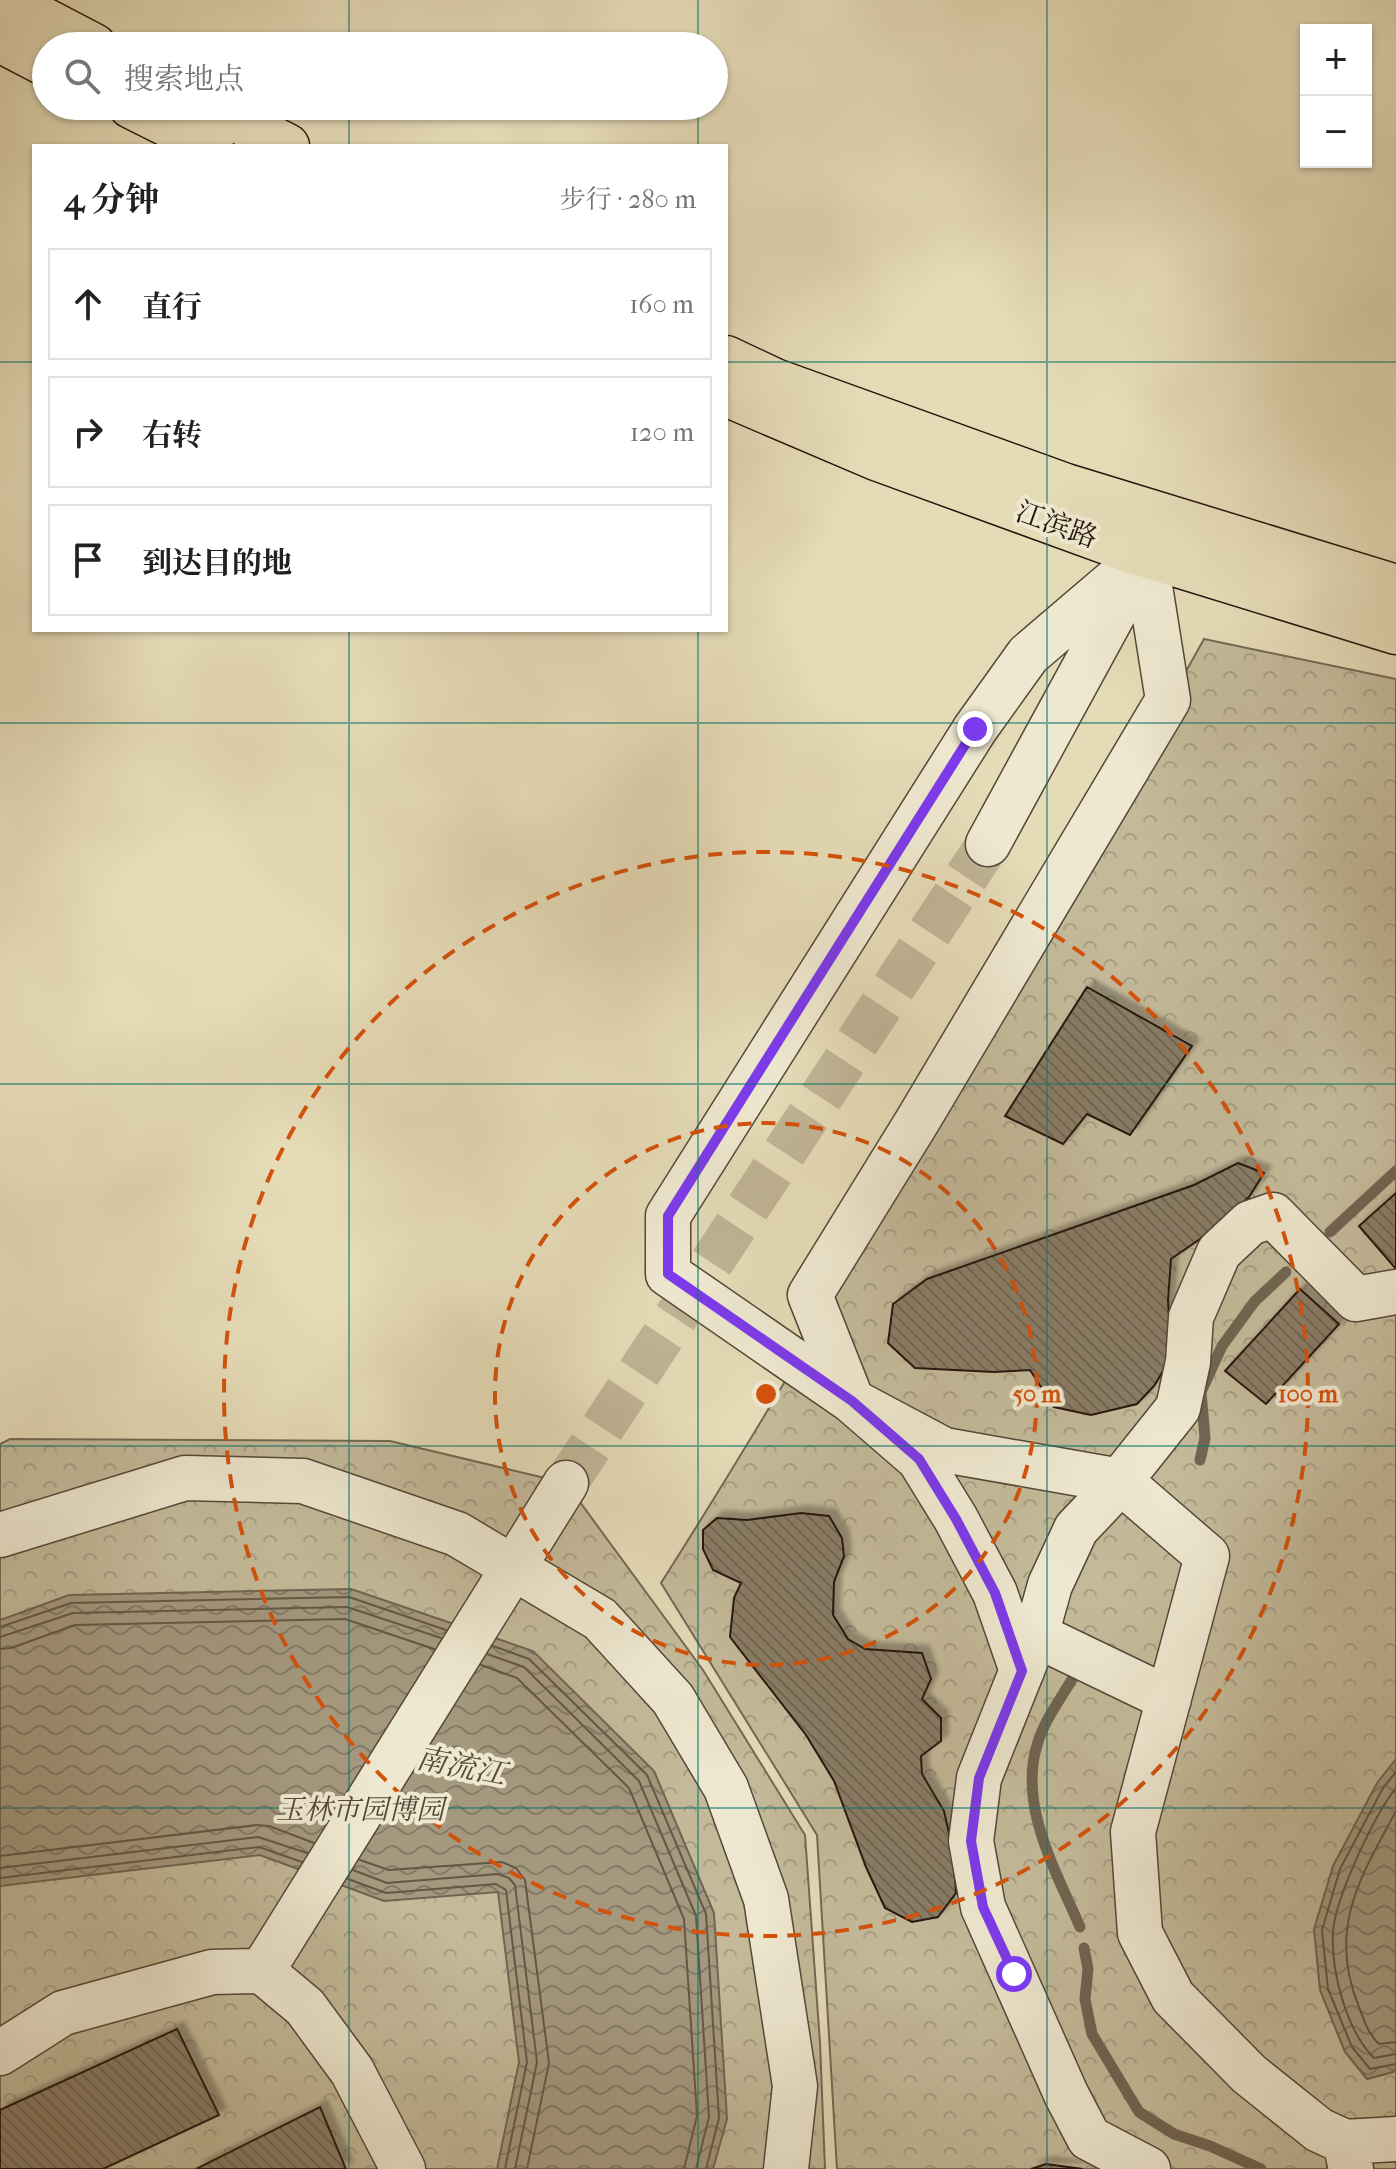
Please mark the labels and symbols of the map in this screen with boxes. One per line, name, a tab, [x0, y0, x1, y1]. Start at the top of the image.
street label: 江滨路	[1012, 495, 1102, 554]
route end	[957, 711, 993, 747]
centre of rings	[752, 1380, 780, 1408]
text: 50 m	[1013, 1380, 1062, 1408]
text: 100 m	[1278, 1380, 1339, 1408]
water label: 南流江	[413, 1741, 512, 1793]
park label: 玉林市园博园	[276, 1793, 448, 1826]
route start	[996, 1956, 1032, 1992]

